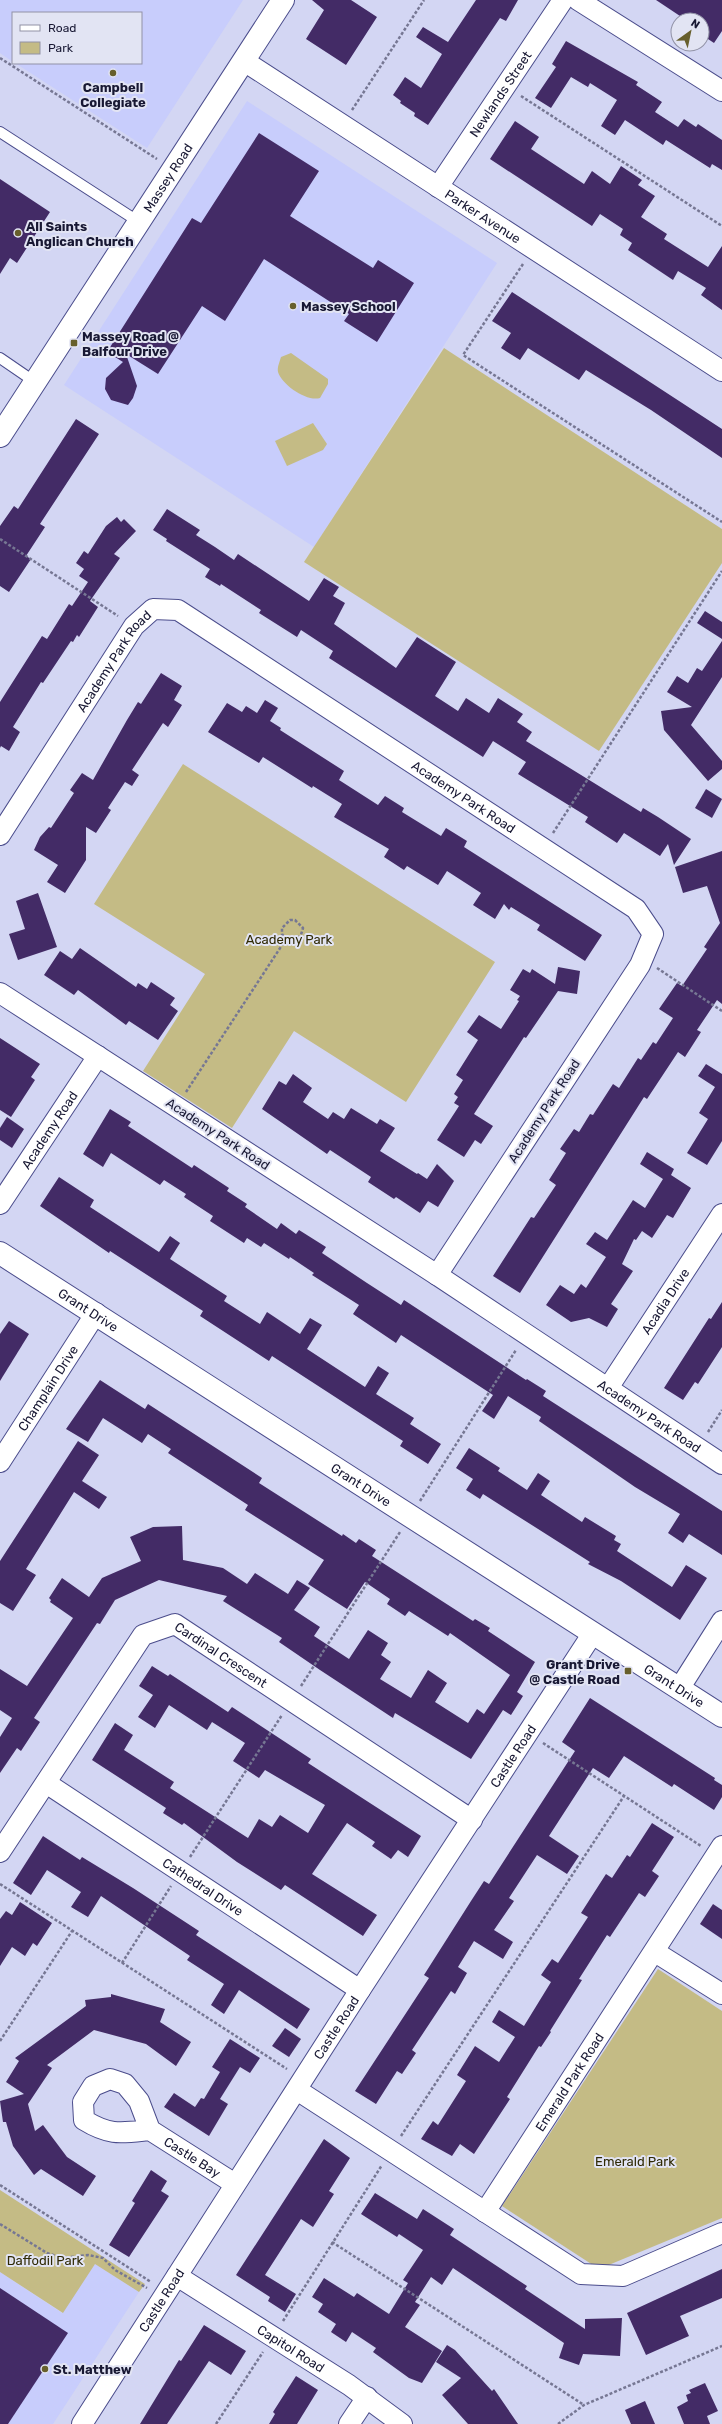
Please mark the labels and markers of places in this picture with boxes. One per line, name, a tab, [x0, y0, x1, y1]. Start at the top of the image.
marker: Campbell Collegiate	[108, 68, 118, 78]
place label: Campbell Collegiate	[80, 80, 146, 110]
place label: All Saints Anglican Church	[26, 219, 134, 249]
marker: All Saints Anglican Church	[13, 228, 23, 238]
place label: Massey School	[301, 299, 396, 314]
marker: Massey School	[288, 301, 298, 311]
place label: Massey Road @ Balfour Drive	[82, 329, 179, 359]
marker: Massey Road @ Balfour Drive	[69, 338, 79, 348]
place label: Grant Drive @ Castle Road	[529, 1657, 620, 1687]
marker: Grant Drive @ Castle Road	[623, 1666, 633, 1676]
place label: St. Matthew	[53, 2362, 132, 2377]
marker: St. Matthew	[40, 2364, 50, 2374]

